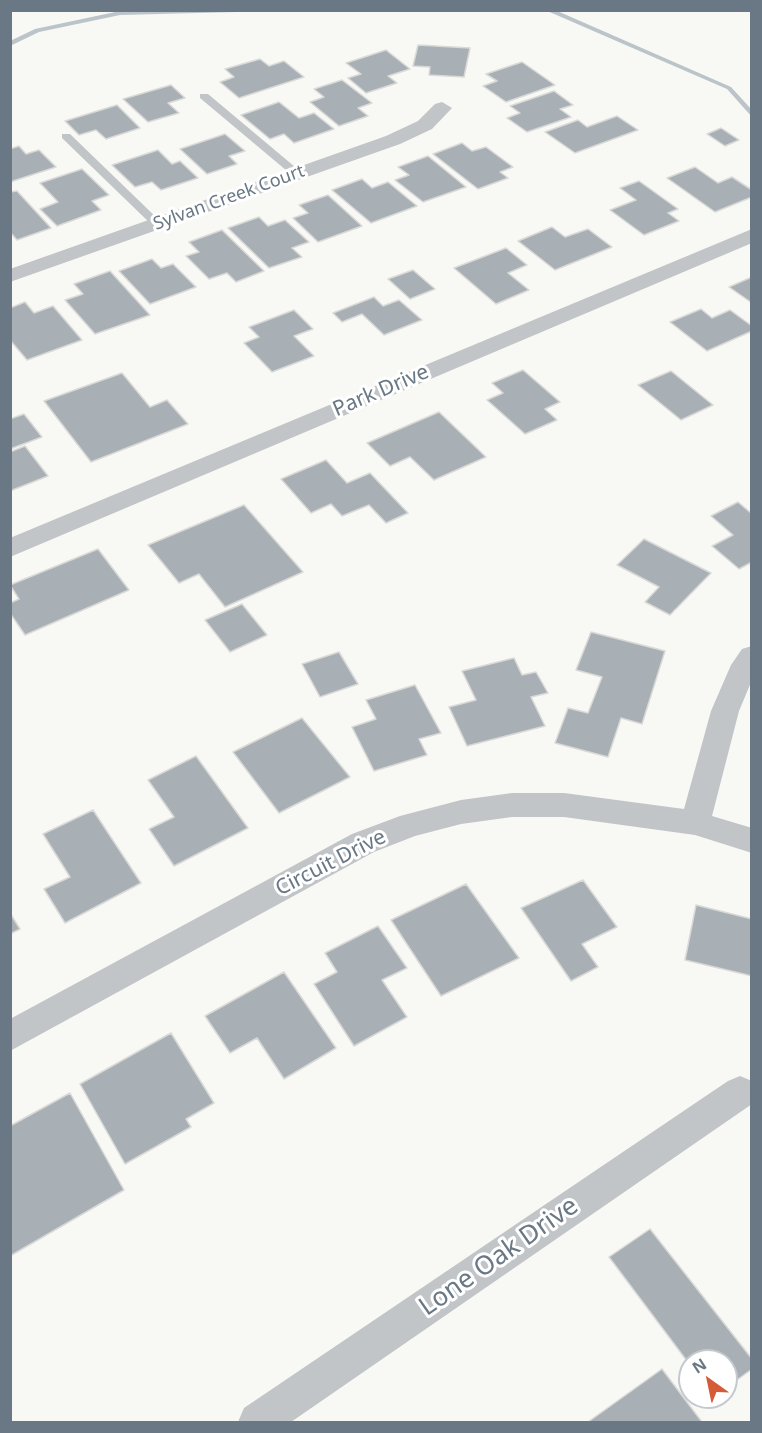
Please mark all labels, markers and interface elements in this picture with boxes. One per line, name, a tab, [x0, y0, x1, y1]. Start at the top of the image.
street label: Sylvan Creek Court	[151, 161, 307, 235]
street label: Park Drive	[329, 360, 433, 422]
street label: Circuit Drive	[272, 824, 390, 902]
street label: Lone Oak Drive	[414, 1191, 584, 1323]
north arrow	[678, 1349, 738, 1409]
text: N	[688, 1353, 711, 1378]

